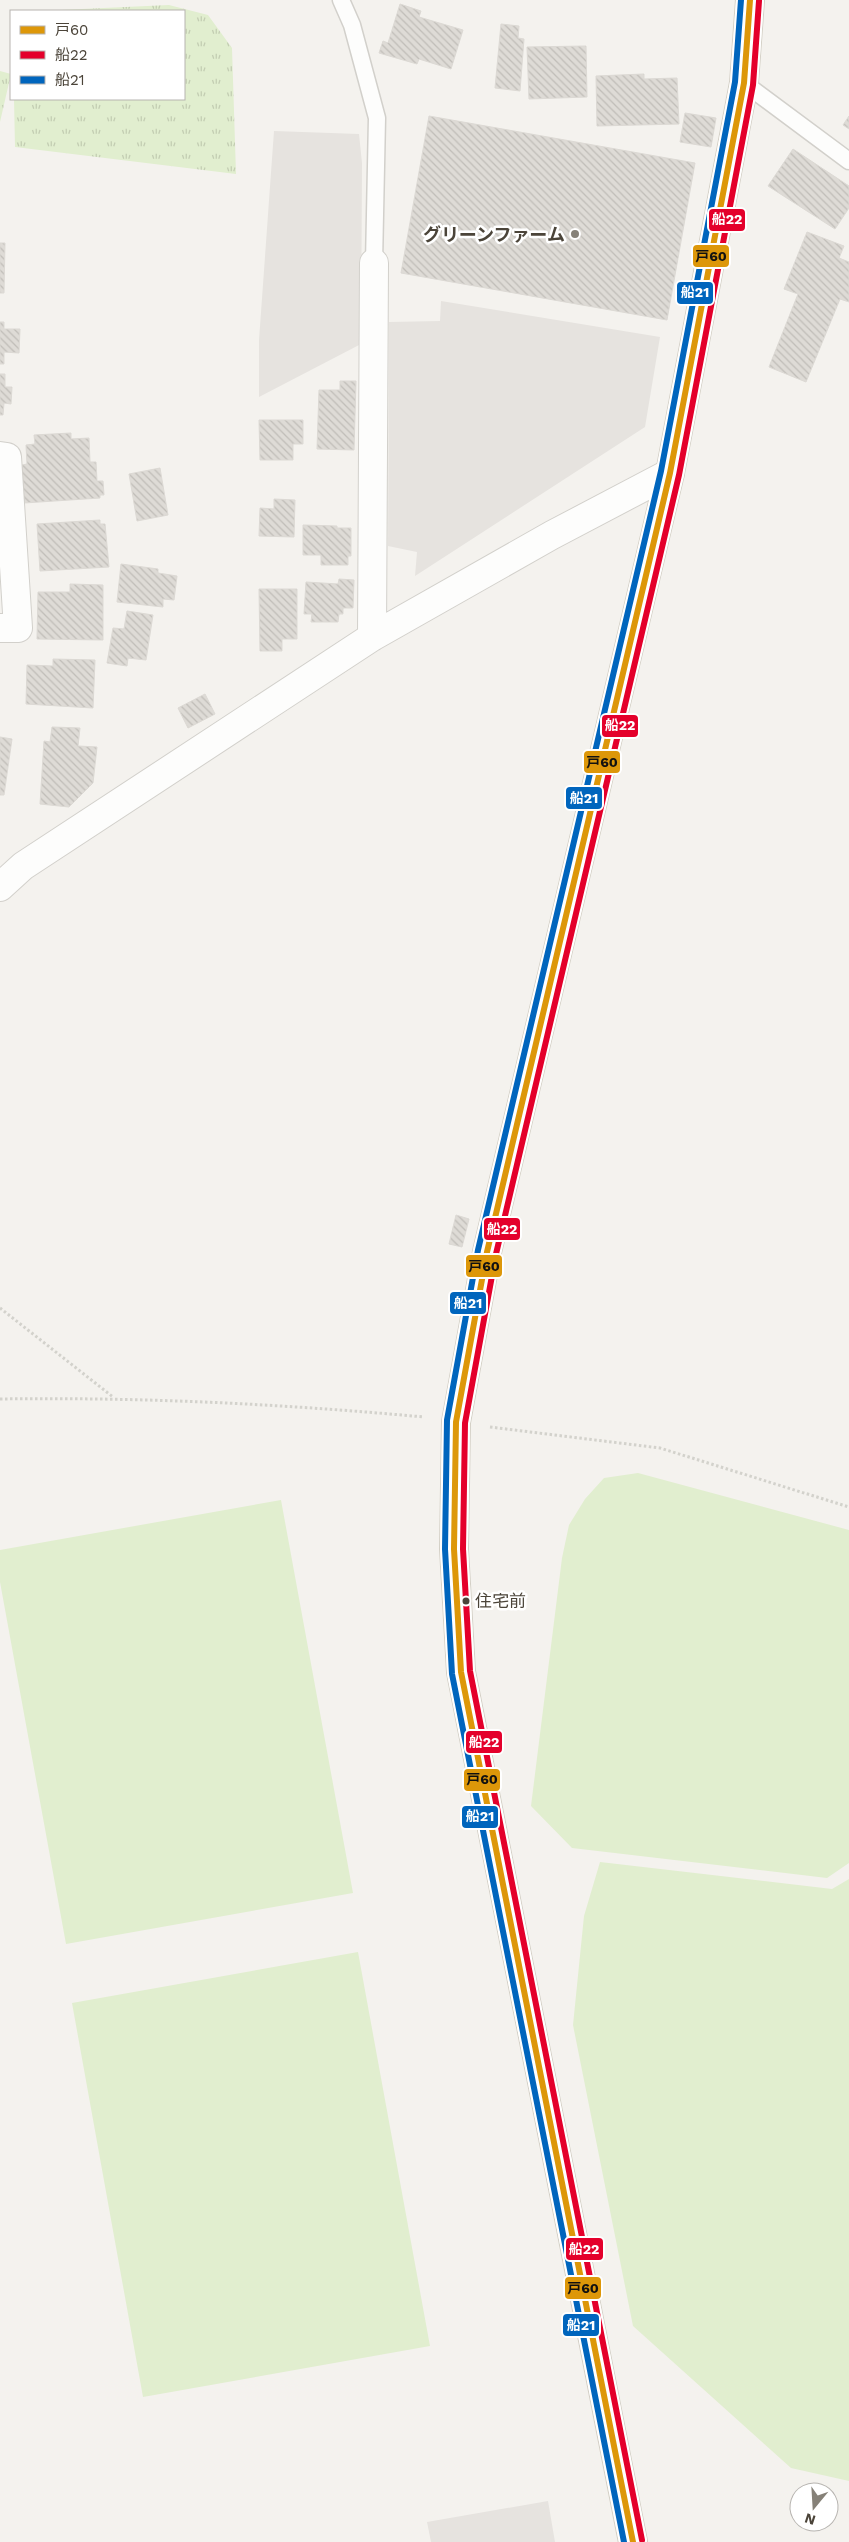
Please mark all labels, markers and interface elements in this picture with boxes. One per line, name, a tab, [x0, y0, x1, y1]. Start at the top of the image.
legend	[10, 10, 185, 100]
text: 戸60	[55, 21, 88, 39]
text: 船22	[55, 46, 88, 64]
text: 船21	[55, 71, 85, 89]
line badge: 船22	[708, 208, 746, 232]
text: 船22	[712, 211, 742, 227]
place label: グリーンファーム	[423, 224, 565, 245]
marker: グリーンファーム	[569, 228, 581, 240]
line badge: 戸60	[692, 244, 730, 268]
text: 戸60	[695, 248, 727, 264]
line badge: 船21	[676, 281, 714, 305]
text: 船21	[681, 284, 709, 300]
line badge: 船22	[601, 714, 639, 738]
text: 船22	[605, 717, 635, 733]
line badge: 戸60	[583, 750, 621, 774]
text: 戸60	[586, 754, 618, 770]
line badge: 船21	[565, 786, 603, 810]
text: 船21	[570, 790, 598, 806]
line badge: 船22	[483, 1217, 521, 1241]
text: 船22	[487, 1221, 517, 1237]
line badge: 戸60	[465, 1254, 503, 1278]
text: 戸60	[468, 1258, 500, 1274]
line badge: 船21	[449, 1291, 487, 1315]
text: 船21	[454, 1295, 482, 1311]
place label: 住宅前	[475, 1591, 526, 1611]
marker: 住宅前	[461, 1596, 471, 1606]
line badge: 船22	[465, 1730, 503, 1754]
text: 船22	[469, 1734, 499, 1750]
line badge: 戸60	[463, 1768, 501, 1792]
text: 戸60	[466, 1771, 498, 1787]
line badge: 船21	[461, 1805, 499, 1829]
text: 船21	[466, 1808, 494, 1824]
line badge: 船22	[565, 2237, 604, 2261]
text: 船22	[569, 2241, 599, 2257]
line badge: 戸60	[564, 2276, 602, 2300]
text: 戸60	[567, 2280, 599, 2296]
line badge: 船21	[562, 2313, 600, 2337]
text: 船21	[567, 2317, 595, 2333]
north arrow	[789, 2482, 839, 2532]
text: N	[803, 2510, 817, 2529]

